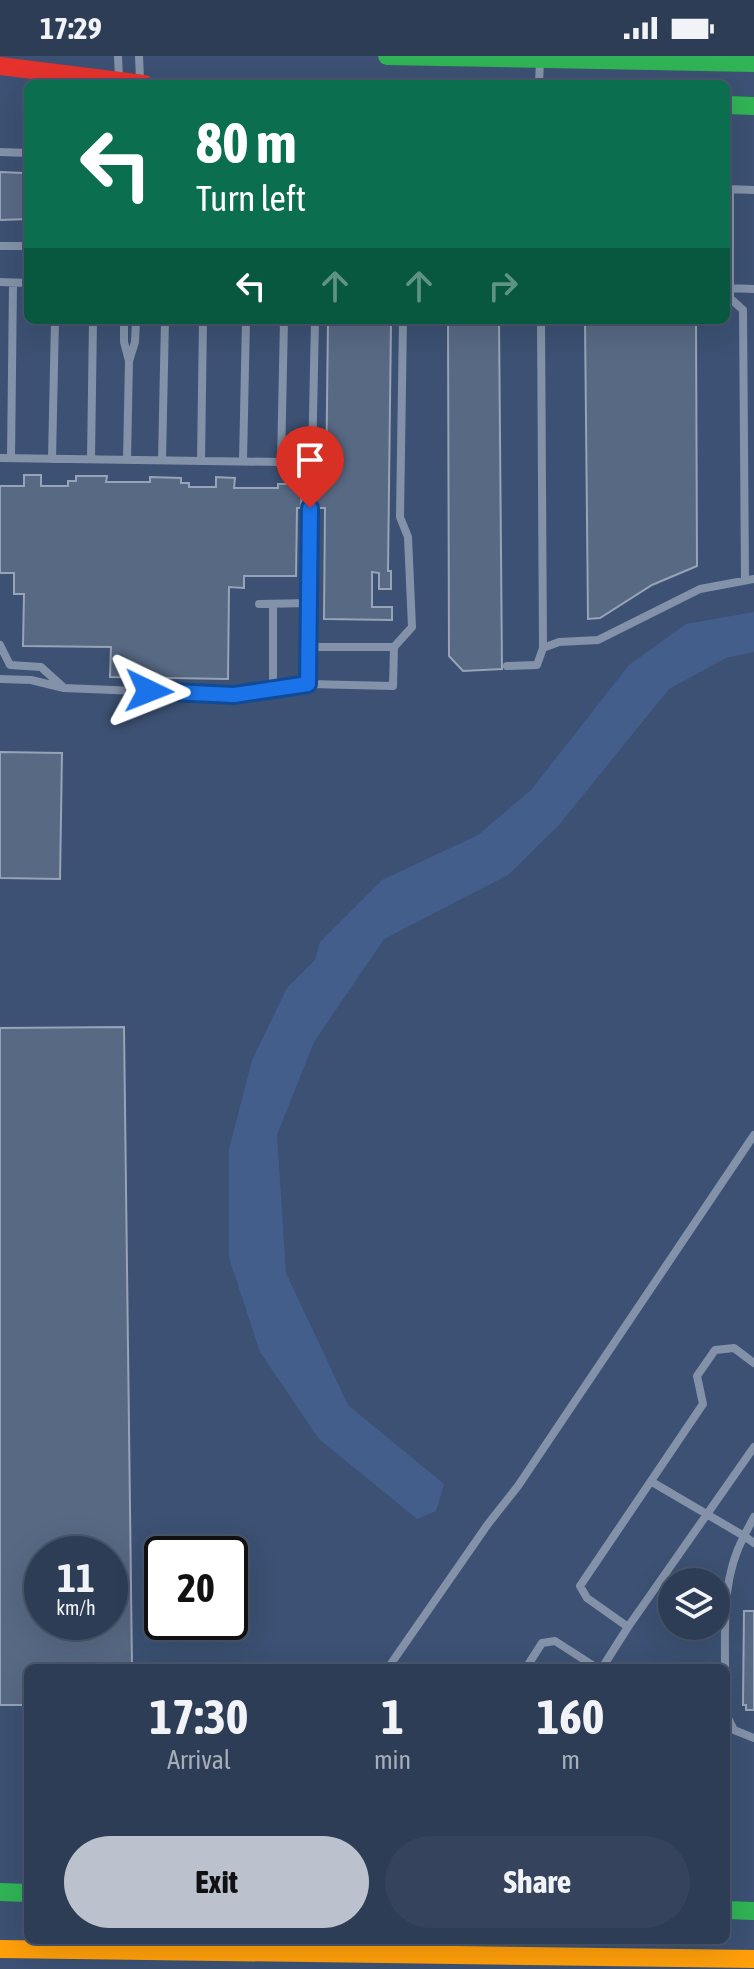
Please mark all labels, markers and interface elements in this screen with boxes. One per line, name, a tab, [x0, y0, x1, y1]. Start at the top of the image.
text: 17:29	[40, 11, 102, 45]
text: 80 m	[196, 111, 297, 175]
icon: left	[64, 112, 168, 216]
text: Turn left	[196, 177, 306, 219]
icon: left	[229, 264, 273, 308]
icon: ahead	[313, 264, 357, 308]
icon: ahead	[397, 264, 441, 308]
icon: right	[481, 264, 525, 308]
pin	[276, 426, 344, 508]
icon: arrive	[288, 438, 332, 482]
position arrow	[107, 649, 191, 733]
speed limit sign: 20	[144, 1536, 248, 1640]
text: 11	[57, 1555, 95, 1600]
map controls	[658, 1568, 730, 1640]
button: layers	[658, 1568, 730, 1640]
text: km/h	[56, 1596, 96, 1619]
text: 17:30	[150, 1689, 248, 1744]
text: 1	[381, 1689, 404, 1744]
text: 160	[537, 1689, 604, 1744]
text: Arrival	[167, 1745, 231, 1775]
text: min	[374, 1745, 411, 1775]
text: m	[561, 1745, 580, 1775]
button: Exit	[64, 1836, 369, 1928]
button: Share	[385, 1836, 690, 1928]

